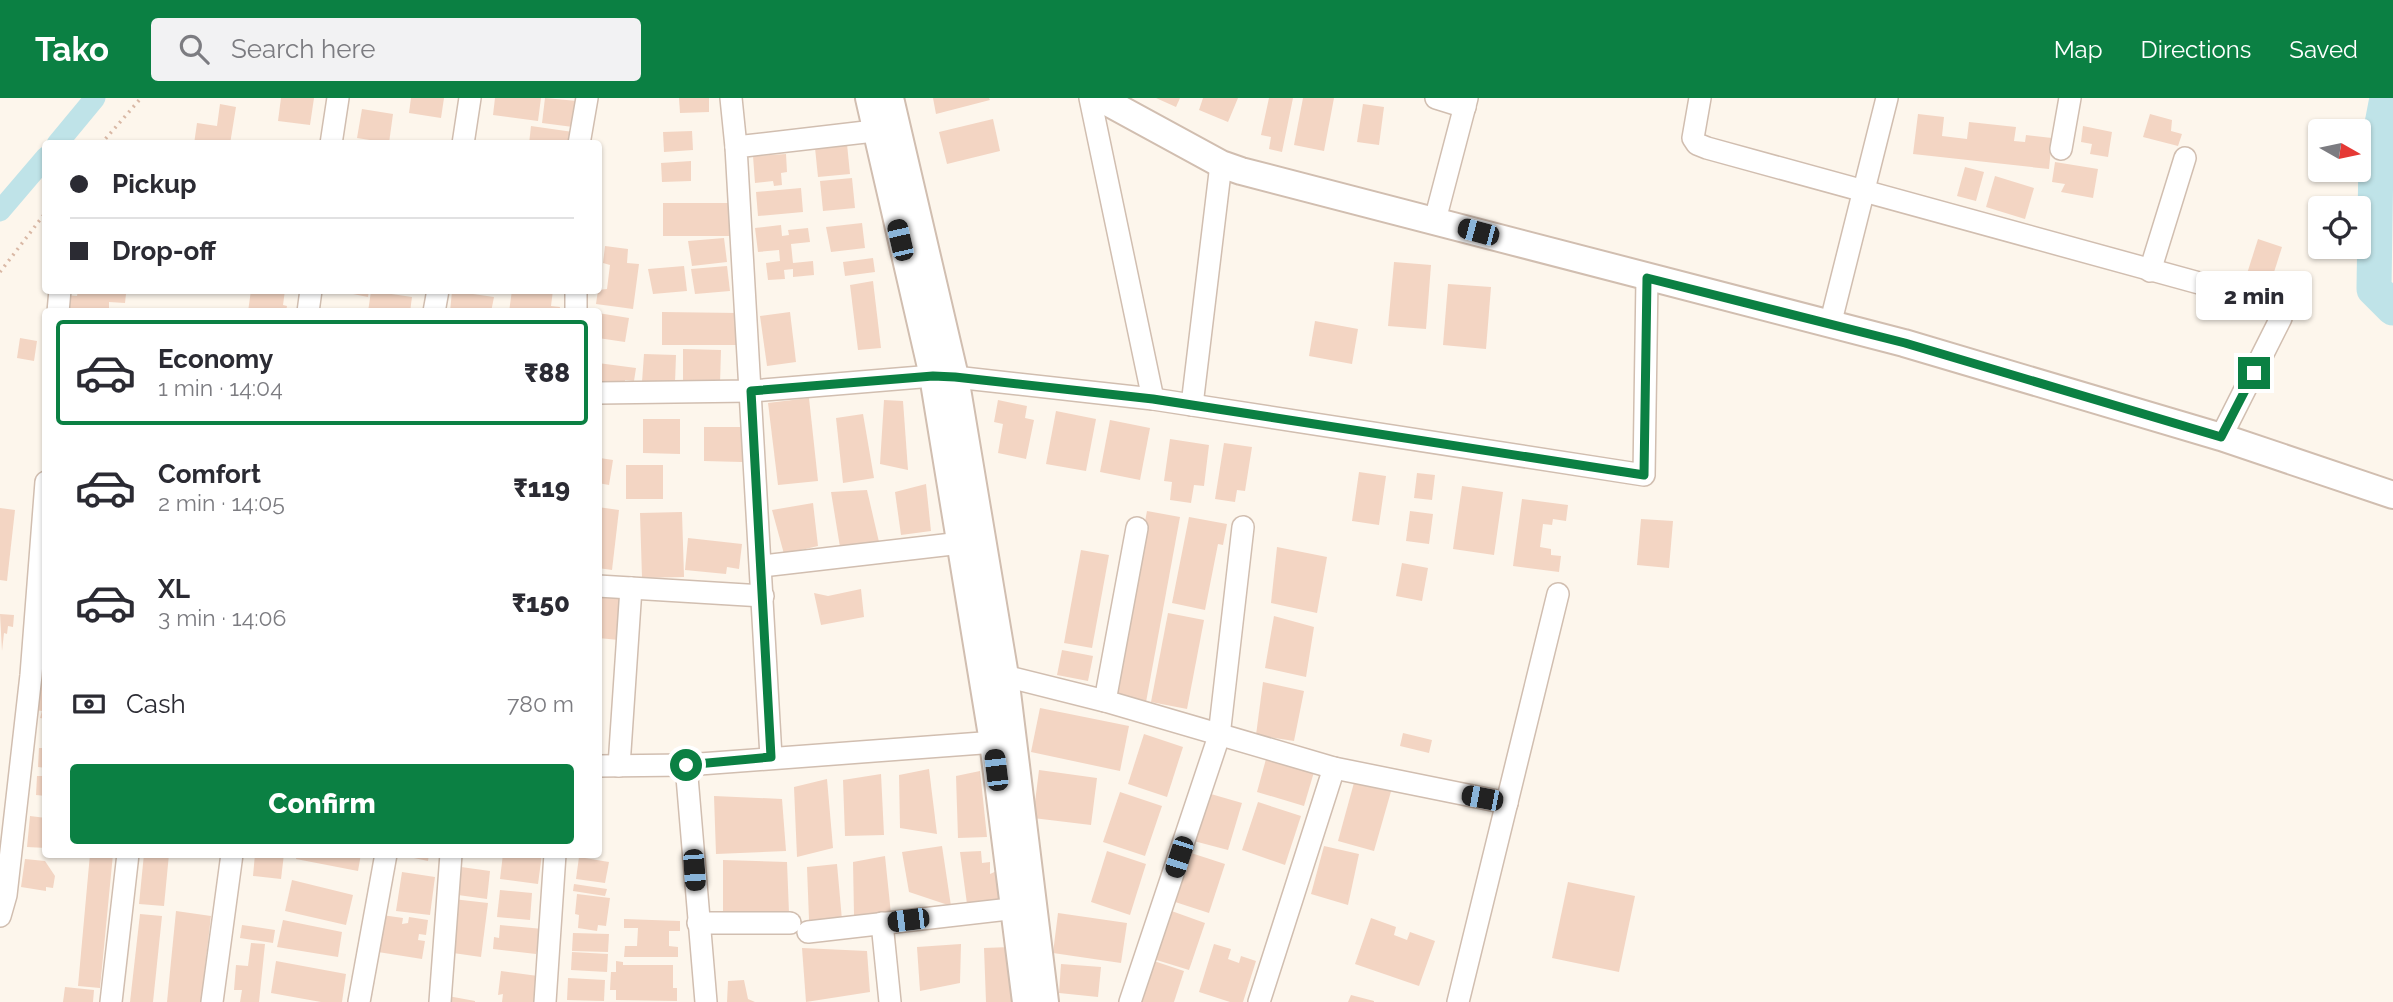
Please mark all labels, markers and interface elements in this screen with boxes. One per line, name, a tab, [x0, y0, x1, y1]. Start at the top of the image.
search box	[151, 18, 641, 81]
text: Tako	[35, 30, 109, 69]
icon: search	[175, 30, 213, 68]
text: Search here	[231, 34, 375, 64]
text: Map	[2054, 35, 2103, 64]
text: Directions	[2141, 35, 2251, 64]
text: Saved	[2289, 35, 2358, 64]
north arrow	[2308, 119, 2371, 182]
map controls	[2308, 119, 2371, 259]
text: Pickup	[112, 169, 197, 199]
button: locate	[2308, 196, 2371, 259]
car	[1455, 216, 1502, 248]
car	[886, 217, 915, 263]
text: Drop-off	[112, 236, 216, 266]
callout: 2 min	[2196, 272, 2312, 320]
text: 2 min	[2224, 282, 2284, 309]
icon: car	[74, 341, 137, 404]
text: Economy	[158, 344, 273, 374]
route end	[2238, 357, 2270, 389]
text: ₹88	[524, 358, 570, 388]
text: 1 min · 14:04	[158, 374, 283, 401]
icon: car	[74, 456, 137, 519]
text: Comfort	[158, 459, 261, 489]
text: ₹119	[513, 473, 570, 503]
text: 2 min · 14:05	[158, 489, 285, 516]
icon: car	[74, 571, 137, 634]
text: XL	[158, 574, 190, 604]
text: ₹150	[512, 588, 570, 618]
text: 3 min · 14:06	[158, 604, 286, 631]
icon: cash	[70, 685, 108, 723]
text: Cash	[126, 689, 186, 719]
text: 780 m	[507, 690, 574, 717]
car	[984, 748, 1009, 792]
route start	[670, 749, 702, 781]
button: Confirm	[70, 764, 574, 844]
car	[1460, 784, 1505, 812]
car	[1163, 834, 1196, 880]
car	[683, 848, 706, 892]
car	[886, 907, 931, 933]

